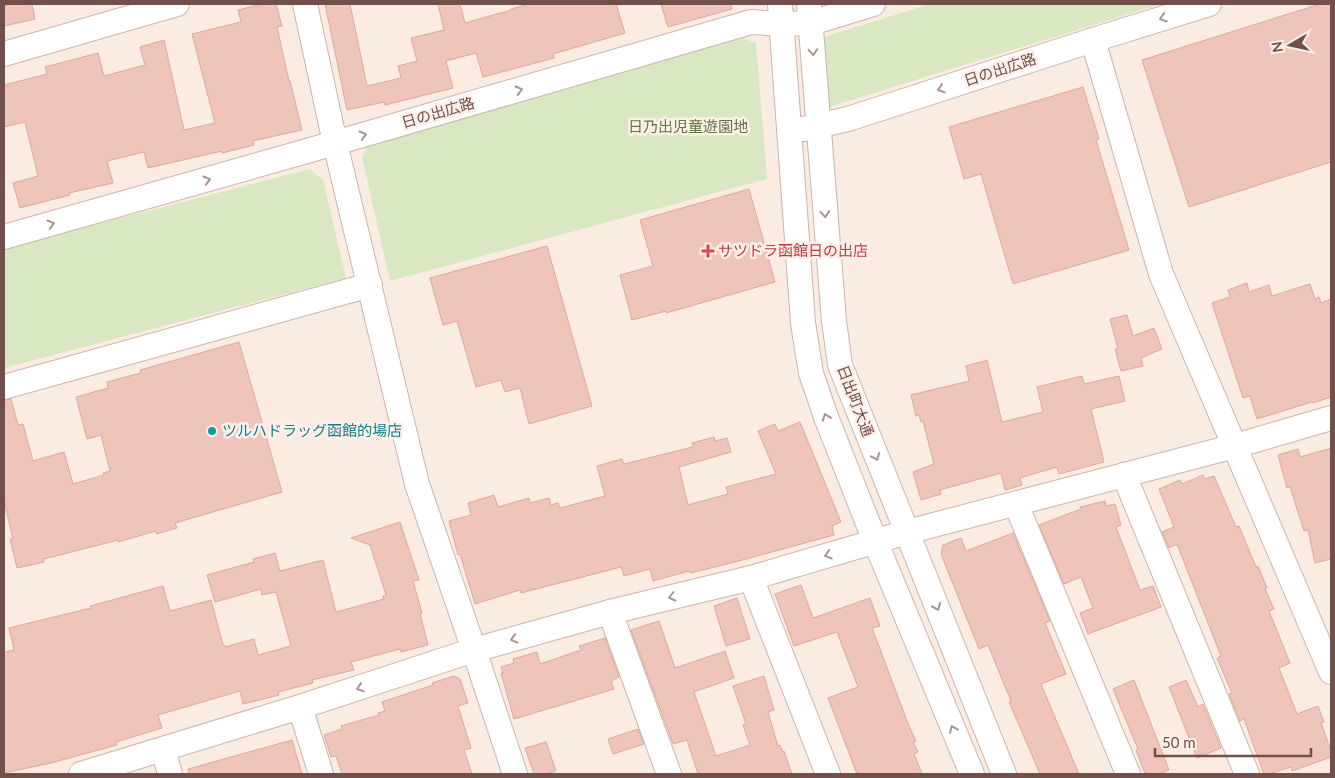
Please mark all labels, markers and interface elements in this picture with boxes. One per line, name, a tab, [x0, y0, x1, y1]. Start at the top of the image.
one-way arrow	[1159, 13, 1167, 23]
north arrow	[1265, 20, 1315, 70]
text: N	[1267, 40, 1286, 54]
one-way arrow	[807, 49, 818, 57]
street label: 日の出広路	[961, 49, 1038, 89]
one-way arrow	[938, 83, 946, 93]
one-way arrow	[515, 85, 523, 95]
street label: 日の出広路	[399, 93, 476, 131]
park label: 日乃出児童遊園地	[628, 117, 748, 135]
one-way arrow	[359, 131, 367, 141]
one-way arrow	[202, 175, 211, 185]
one-way arrow	[819, 211, 830, 219]
one-way arrow	[46, 219, 55, 230]
place label: サツドラ函館日の出店	[718, 241, 868, 259]
marker: サツドラ函館日の出店	[702, 245, 714, 257]
street label: 日出町大通	[834, 362, 878, 439]
one-way arrow	[822, 413, 832, 421]
place label: ツルハドラッグ函館的場店	[222, 421, 402, 439]
marker: ツルハドラッグ函館的場店	[206, 425, 218, 437]
one-way arrow	[871, 452, 881, 460]
one-way arrow	[825, 550, 833, 560]
one-way arrow	[667, 591, 676, 602]
one-way arrow	[931, 602, 941, 611]
one-way arrow	[511, 633, 519, 643]
one-way arrow	[356, 682, 364, 692]
one-way arrow	[949, 725, 960, 734]
scale bar	[1155, 726, 1311, 758]
text: 50 m	[1162, 733, 1196, 751]

